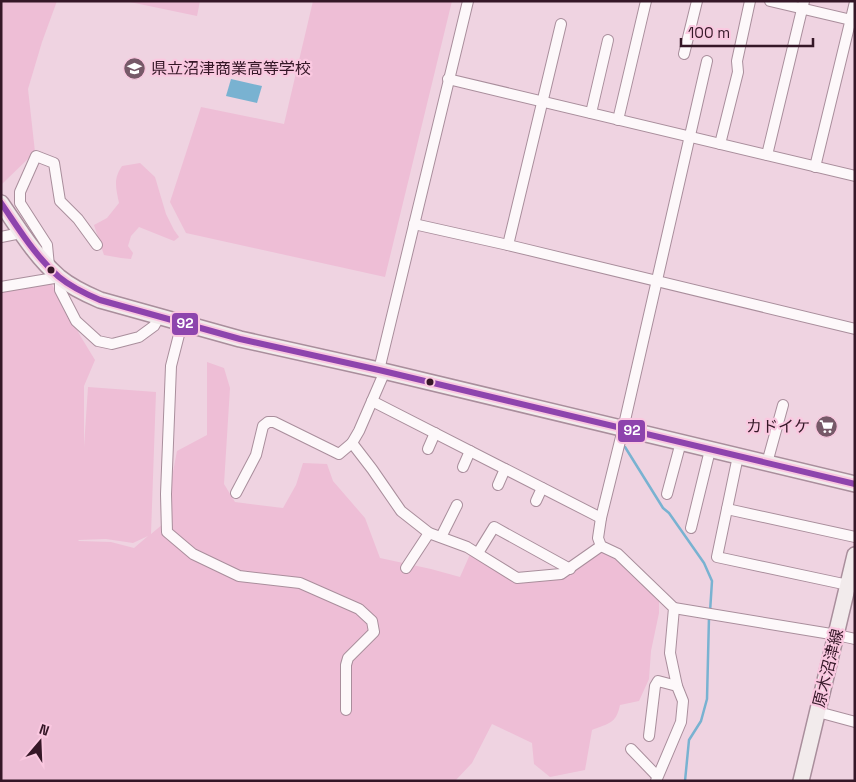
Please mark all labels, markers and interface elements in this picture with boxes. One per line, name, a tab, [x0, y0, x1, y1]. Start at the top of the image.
scale bar	[681, 15, 814, 47]
text: 100 m	[688, 23, 730, 42]
school or university icon: 県立沼津商業高等学校	[123, 56, 147, 80]
place label: 県立沼津商業高等学校	[151, 58, 311, 79]
unlabelled marker	[46, 265, 56, 275]
line badge: 92	[171, 312, 199, 336]
text: 92	[177, 314, 193, 332]
unlabelled marker	[425, 377, 435, 387]
supermarket icon: カドイケ	[814, 414, 838, 438]
place label: カドイケ	[746, 416, 810, 437]
line badge: 92	[617, 419, 646, 443]
text: 92	[624, 421, 640, 439]
street label: 原木沼津線	[808, 627, 848, 709]
north arrow	[15, 717, 65, 767]
text: N	[37, 720, 52, 740]

